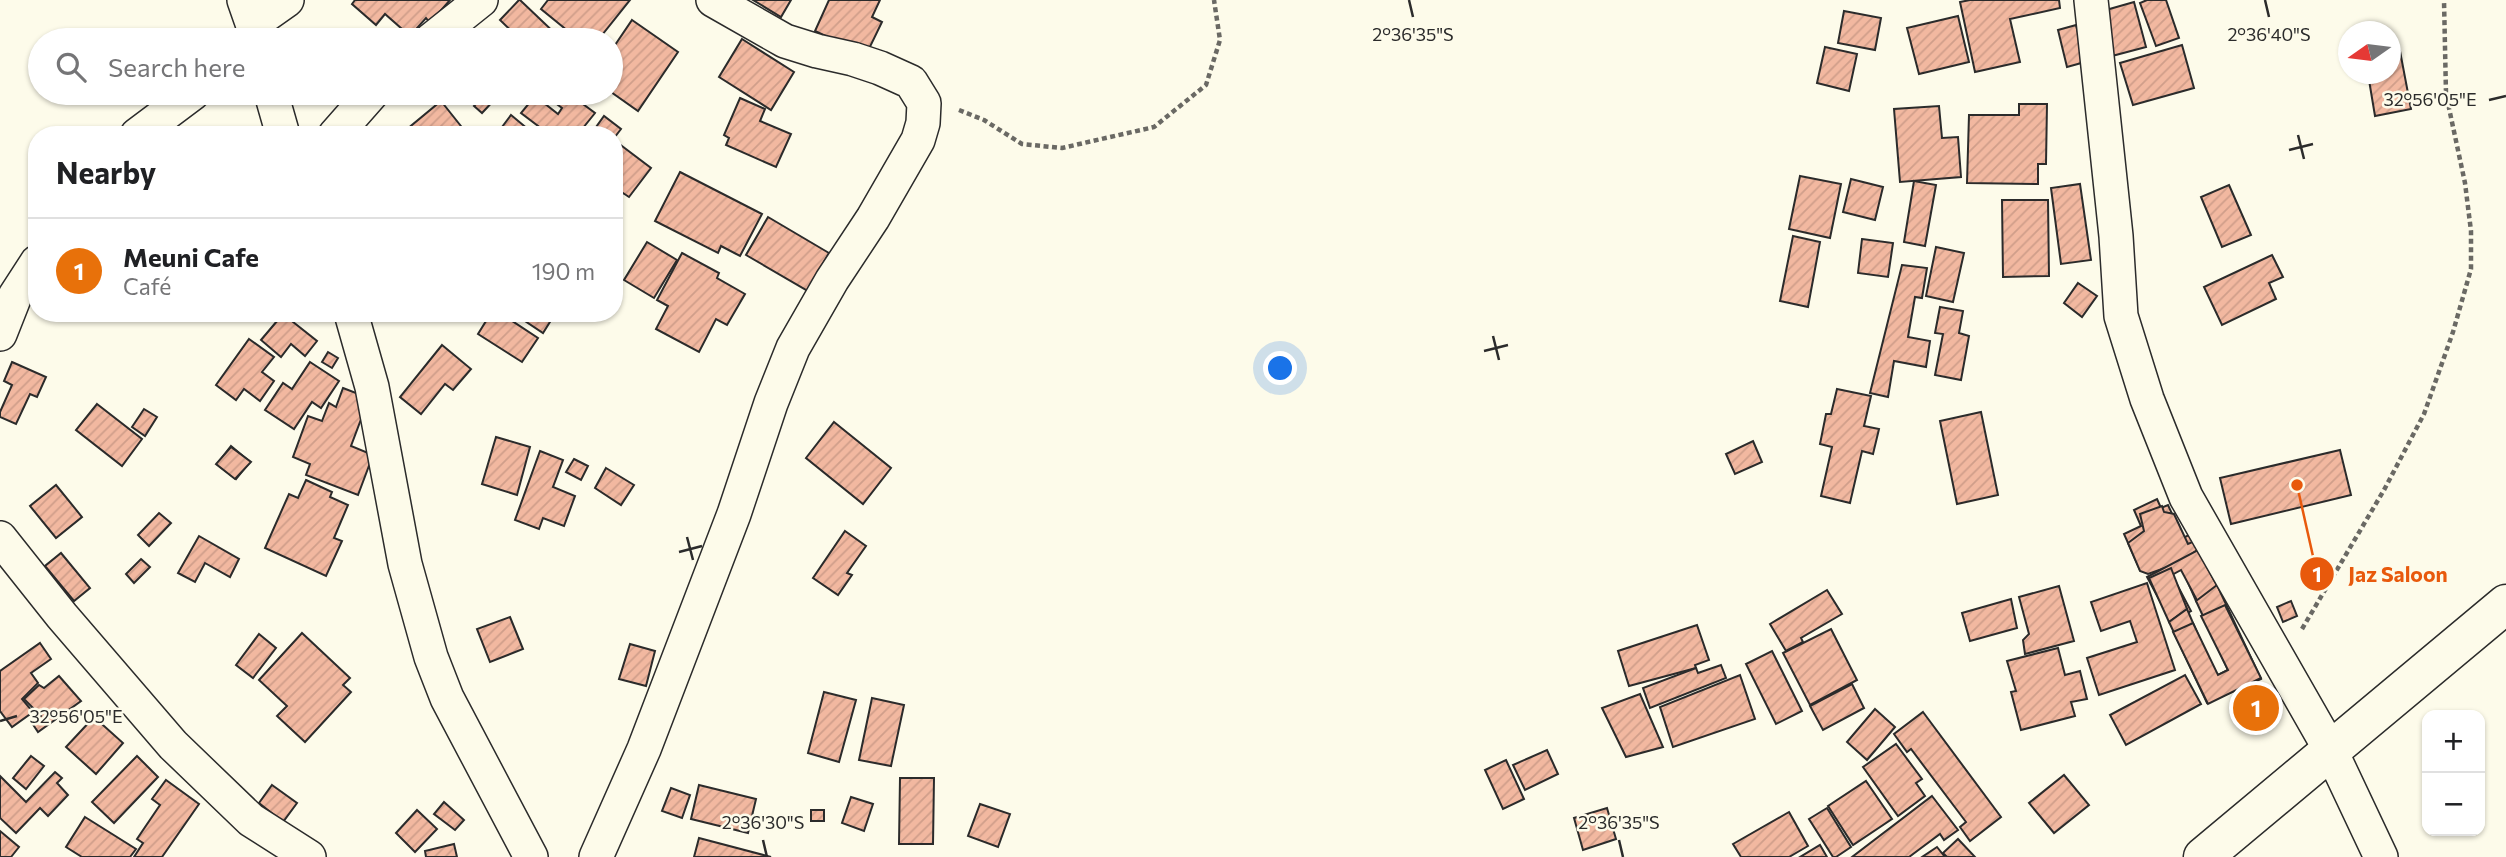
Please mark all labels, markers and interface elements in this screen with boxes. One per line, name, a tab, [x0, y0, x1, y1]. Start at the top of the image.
north arrow	[2338, 21, 2401, 84]
text: 2°36'35"S	[1372, 23, 1454, 45]
text: 2°36'40"S	[2227, 23, 2311, 45]
search box	[28, 28, 623, 105]
icon: search	[52, 48, 90, 86]
text: Search here	[108, 51, 246, 82]
text: 32°56'05"E	[2383, 88, 2477, 110]
text: Nearby	[56, 153, 156, 190]
text: Meuni Cafe	[123, 241, 259, 272]
text: 1	[74, 257, 84, 285]
text: 190 m	[532, 257, 595, 285]
text: Café	[123, 272, 171, 300]
your location	[1263, 351, 1297, 385]
callout: Jaz Saloon	[2300, 553, 2462, 595]
text: 1	[2312, 561, 2322, 586]
text: Jaz Saloon	[2348, 561, 2448, 586]
pin: 1	[2233, 682, 2279, 734]
text: 32°56'05"E	[29, 705, 123, 727]
map controls	[2422, 710, 2485, 836]
button: +	[2422, 710, 2485, 773]
button: −	[2422, 773, 2485, 836]
text: 2°36'30"S	[722, 811, 804, 833]
text: 2°36'35"S	[1578, 811, 1660, 833]

